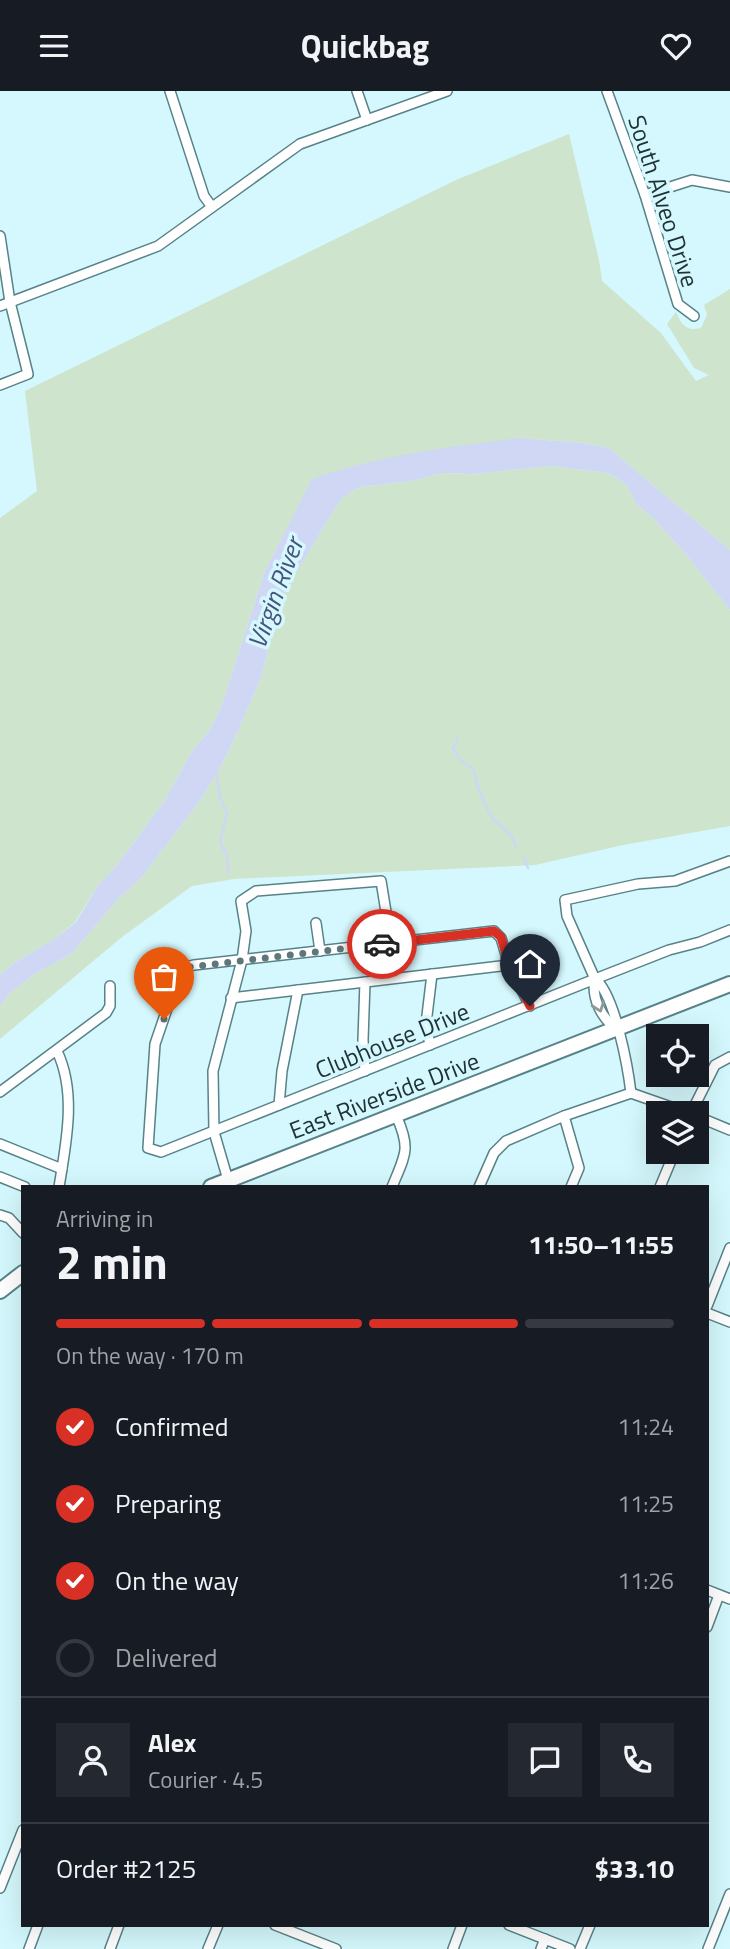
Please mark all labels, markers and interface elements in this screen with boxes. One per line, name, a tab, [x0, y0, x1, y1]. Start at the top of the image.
text: Quickbag	[301, 22, 429, 70]
icon: menu	[35, 27, 73, 65]
icon: heart	[657, 27, 695, 65]
street label: South Alveo Drive	[619, 110, 709, 292]
water label: Virgin River	[237, 529, 314, 654]
courier	[347, 909, 417, 979]
icon: car	[363, 925, 401, 963]
pin	[500, 934, 560, 1006]
icon: home	[511, 945, 549, 983]
pin	[134, 947, 194, 1019]
icon: bag	[145, 958, 183, 996]
street label: Clubhouse Drive	[310, 993, 474, 1087]
one-way arrow	[591, 1001, 605, 1013]
map controls	[646, 1024, 709, 1164]
button: locate	[646, 1024, 709, 1087]
street label: East Riverside Drive	[284, 1042, 484, 1148]
button: layers	[646, 1101, 709, 1164]
text: Arriving in	[56, 1201, 153, 1236]
text: 11:50–11:55	[528, 1225, 674, 1264]
text: 2 min	[56, 1227, 168, 1297]
text: On the way · 170 m	[56, 1338, 244, 1373]
text: Confirmed	[115, 1407, 229, 1446]
icon: check	[56, 1408, 94, 1446]
text: 11:24	[617, 1409, 674, 1444]
text: Preparing	[115, 1484, 221, 1523]
icon: check	[56, 1485, 94, 1523]
text: 11:25	[617, 1486, 674, 1521]
text: On the way	[115, 1561, 239, 1600]
icon: check	[56, 1562, 94, 1600]
text: 11:26	[617, 1563, 674, 1598]
text: Delivered	[115, 1638, 218, 1677]
button: person	[56, 1723, 130, 1797]
text: Alex	[148, 1723, 196, 1762]
button: chat	[508, 1723, 582, 1797]
button: phone	[600, 1723, 674, 1797]
text: Courier · 4.5	[148, 1762, 263, 1797]
text: Order #2125	[56, 1849, 196, 1888]
text: $33.10	[595, 1849, 674, 1888]

